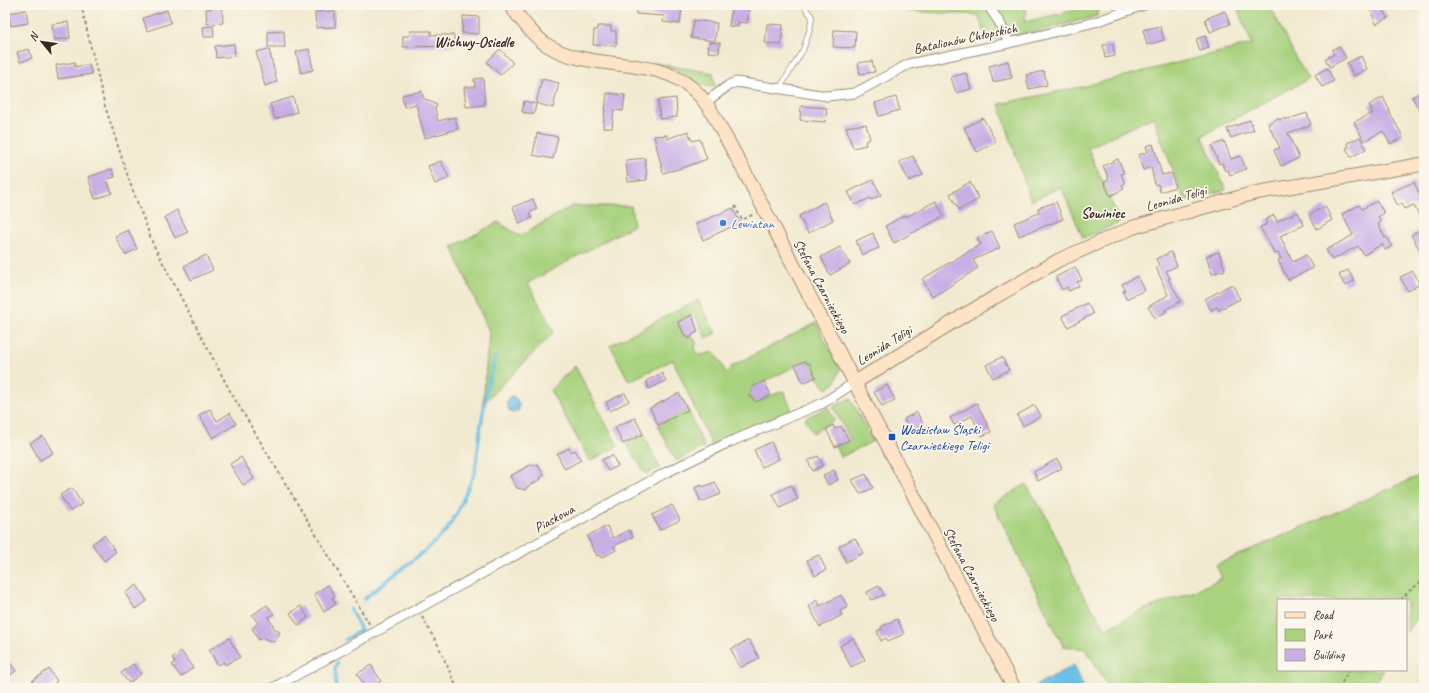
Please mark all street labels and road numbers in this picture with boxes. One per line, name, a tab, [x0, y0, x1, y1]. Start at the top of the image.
street label: Batalionów Chłopskich	[912, 19, 1019, 58]
street label: Leonida Teligi	[1144, 181, 1211, 215]
street label: Stefana Czarnieckiego	[790, 236, 854, 337]
street label: Leonida Teligi	[853, 320, 917, 369]
street label: Piaskowa	[531, 500, 578, 536]
street label: Stefana Czarnieckiego	[940, 524, 1004, 625]

